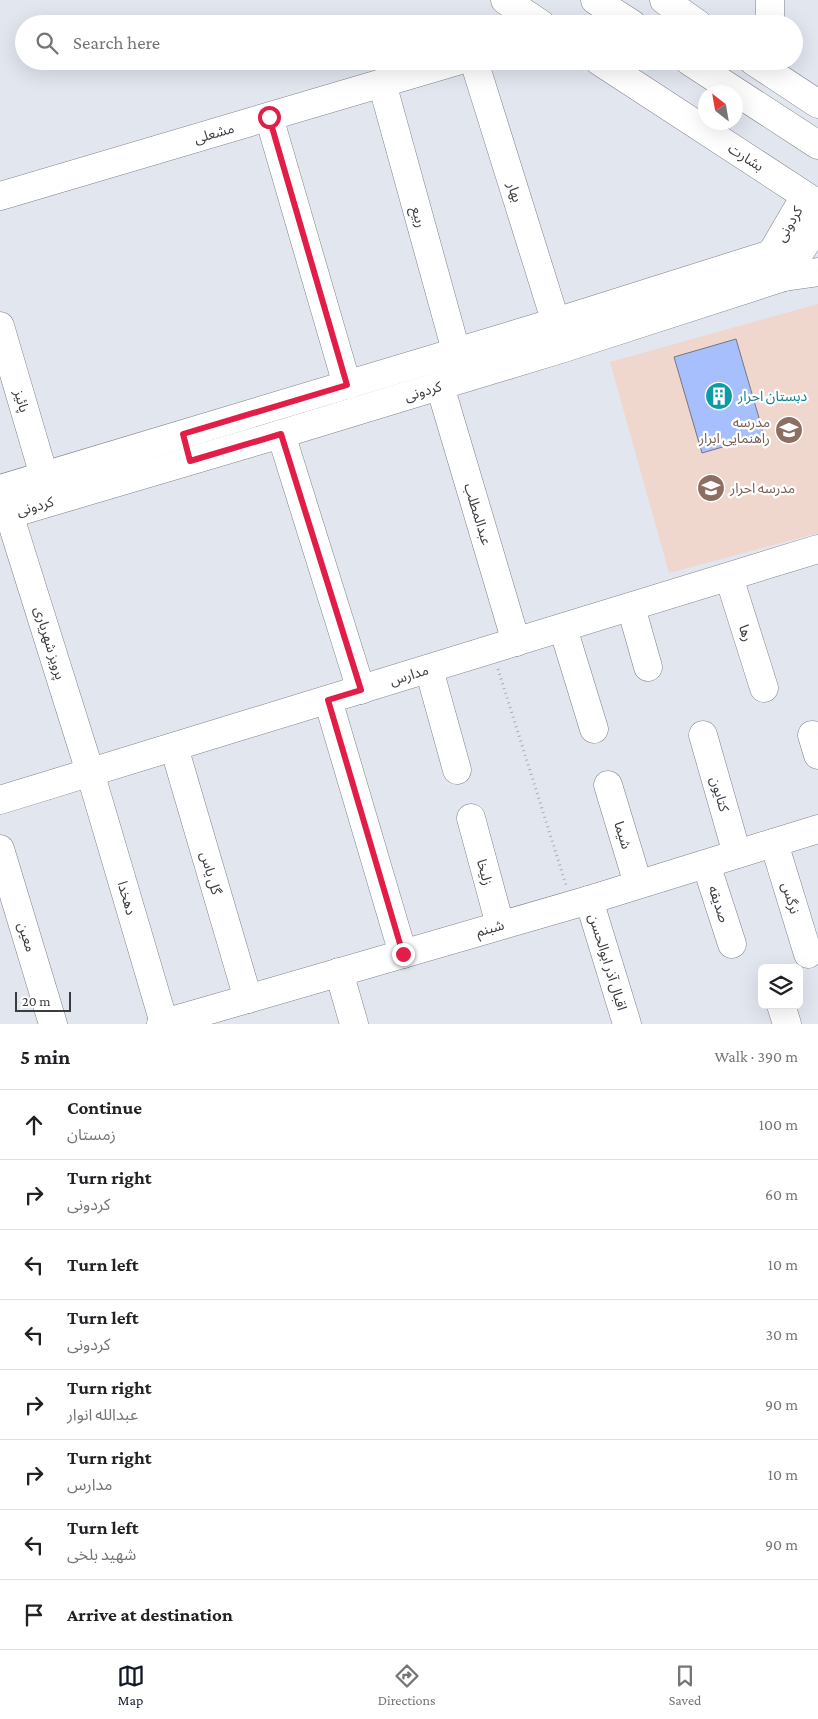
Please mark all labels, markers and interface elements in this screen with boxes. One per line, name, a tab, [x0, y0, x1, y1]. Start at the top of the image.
search box	[15, 15, 803, 70]
icon: search	[33, 29, 61, 57]
text: Search here	[73, 32, 160, 53]
north arrow	[698, 85, 743, 130]
route start	[258, 106, 281, 129]
street label: مشعلی	[192, 120, 236, 147]
street label: بشارت	[725, 140, 767, 175]
street label: بهار	[503, 179, 526, 205]
street label: کردونی	[773, 203, 806, 245]
street label: ربیع	[406, 205, 429, 230]
street label: کردونی	[403, 378, 444, 405]
building icon: دبستان احرار	[704, 381, 734, 411]
street label: پائیز	[9, 387, 33, 415]
place label: دبستان احرار	[737, 388, 807, 405]
place label: مدرسه راهنمایی ابرار	[698, 414, 770, 447]
school or university icon: مدرسه راهنمایی ابرار	[774, 415, 804, 445]
school or university icon: مدرسه احرار	[696, 473, 726, 503]
place label: مدرسه احرار	[729, 480, 795, 497]
street label: عبدالمطلب	[461, 481, 495, 547]
street label: کردونی	[15, 493, 56, 520]
street label: پرویز شهریاری	[29, 605, 69, 682]
street label: رها	[735, 623, 756, 644]
street label: مدارس	[388, 662, 431, 689]
street label: کتایون	[706, 775, 733, 814]
street label: شیما	[611, 819, 635, 851]
street label: گل یاس	[196, 850, 225, 897]
street label: زلیخا	[473, 857, 496, 887]
street label: دهخدا	[115, 879, 140, 917]
street label: نرگس	[778, 880, 803, 916]
street label: صدیقه	[705, 883, 733, 925]
street label: اقبال آذر ابوالحسن	[585, 912, 630, 1013]
street label: شبنم	[474, 916, 507, 942]
street label: معین	[14, 920, 39, 954]
route end	[392, 943, 415, 966]
map controls	[758, 964, 803, 1009]
button: layers	[758, 964, 803, 1009]
scale bar	[15, 989, 71, 1012]
text: 20 m	[22, 993, 50, 1009]
text: 5 min	[20, 1045, 70, 1069]
text: Walk · 390 m	[714, 1048, 798, 1065]
text: Continue	[67, 1097, 142, 1118]
icon: ahead	[20, 1111, 48, 1139]
text: 100 m	[759, 1116, 798, 1133]
text: زمستان	[67, 1126, 116, 1143]
text: Turn right	[67, 1167, 152, 1188]
icon: right	[20, 1181, 48, 1209]
text: 60 m	[765, 1186, 798, 1203]
text: کردونی	[67, 1196, 110, 1213]
icon: left	[20, 1251, 48, 1279]
text: Turn left	[67, 1254, 139, 1275]
text: 10 m	[768, 1256, 798, 1273]
text: Turn left	[67, 1307, 139, 1328]
icon: left	[20, 1321, 48, 1349]
text: 30 m	[766, 1326, 798, 1343]
text: کردونی	[67, 1336, 110, 1353]
text: Turn right	[67, 1377, 152, 1398]
icon: right	[20, 1391, 48, 1419]
text: 90 m	[765, 1396, 798, 1413]
text: عبدالله انوار	[67, 1406, 138, 1423]
text: Turn right	[67, 1447, 152, 1468]
icon: right	[20, 1461, 48, 1489]
text: 10 m	[768, 1466, 798, 1483]
text: مدارس	[67, 1476, 112, 1493]
text: Turn left	[67, 1517, 139, 1538]
icon: left	[20, 1531, 48, 1559]
text: 90 m	[765, 1536, 798, 1553]
text: شهید بلخی	[67, 1546, 136, 1563]
icon: arrive	[20, 1601, 48, 1629]
text: Arrive at destination	[67, 1604, 233, 1625]
tab: Map	[117, 1662, 145, 1708]
tab: Directions	[378, 1662, 436, 1708]
tab: Saved	[669, 1662, 701, 1708]

